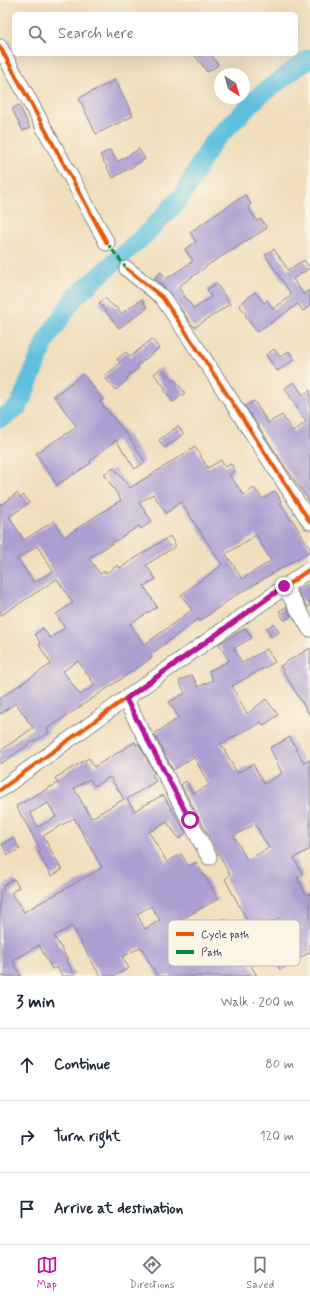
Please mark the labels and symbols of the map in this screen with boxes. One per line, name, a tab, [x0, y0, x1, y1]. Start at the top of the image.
north arrow	[214, 68, 250, 104]
route end	[275, 577, 293, 595]
route start	[181, 811, 199, 829]
legend	[168, 920, 300, 966]
text: Cycle path	[201, 928, 249, 942]
text: Path	[201, 946, 222, 960]

